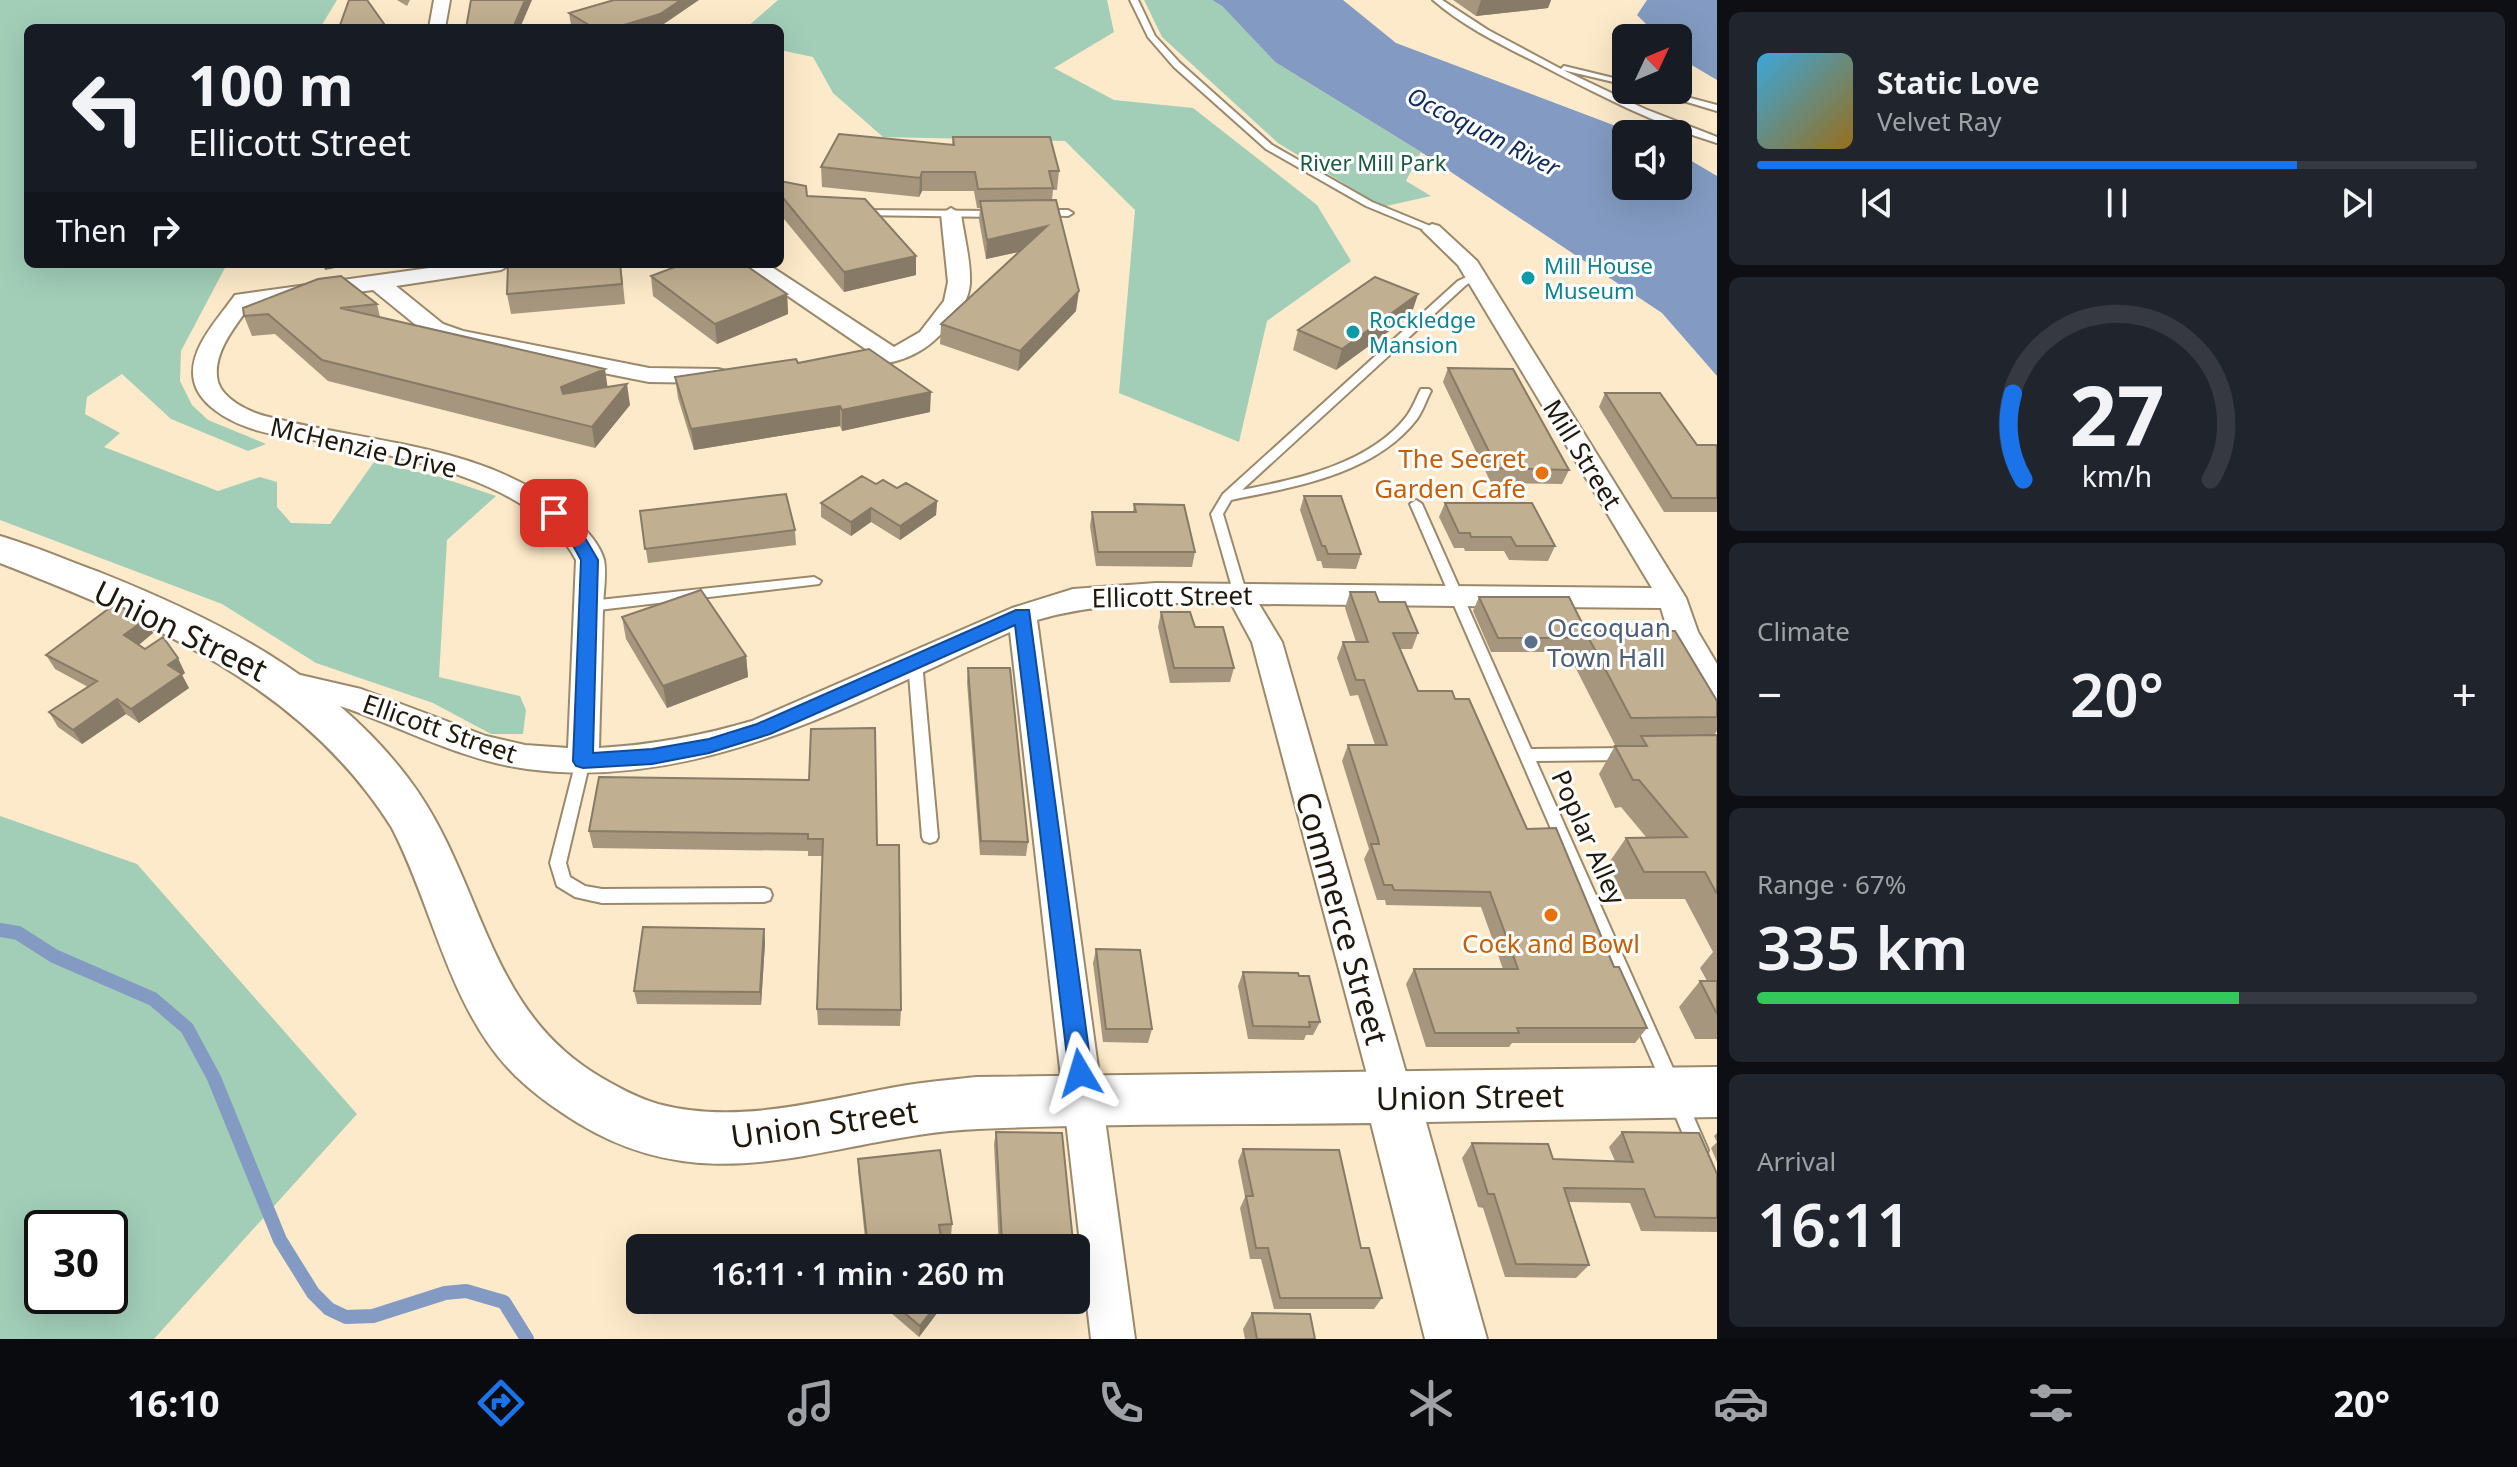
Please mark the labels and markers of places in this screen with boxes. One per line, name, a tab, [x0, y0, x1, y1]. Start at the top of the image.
place label: Mill House Museum	[1544, 250, 1653, 305]
marker: Mill House Museum	[1519, 269, 1537, 287]
place label: Rockledge Mansion	[1369, 304, 1476, 359]
marker: Rockledge Mansion	[1344, 323, 1362, 341]
place label: The Secret Garden Cafe	[1374, 440, 1526, 506]
marker: The Secret Garden Cafe	[1533, 464, 1551, 482]
pin	[520, 479, 588, 547]
place label: Occoquan Town Hall	[1547, 609, 1671, 675]
marker: Occoquan Town Hall	[1522, 633, 1540, 651]
marker: Cock and Bowl	[1542, 906, 1560, 924]
place label: Cock and Bowl	[1462, 925, 1640, 961]

